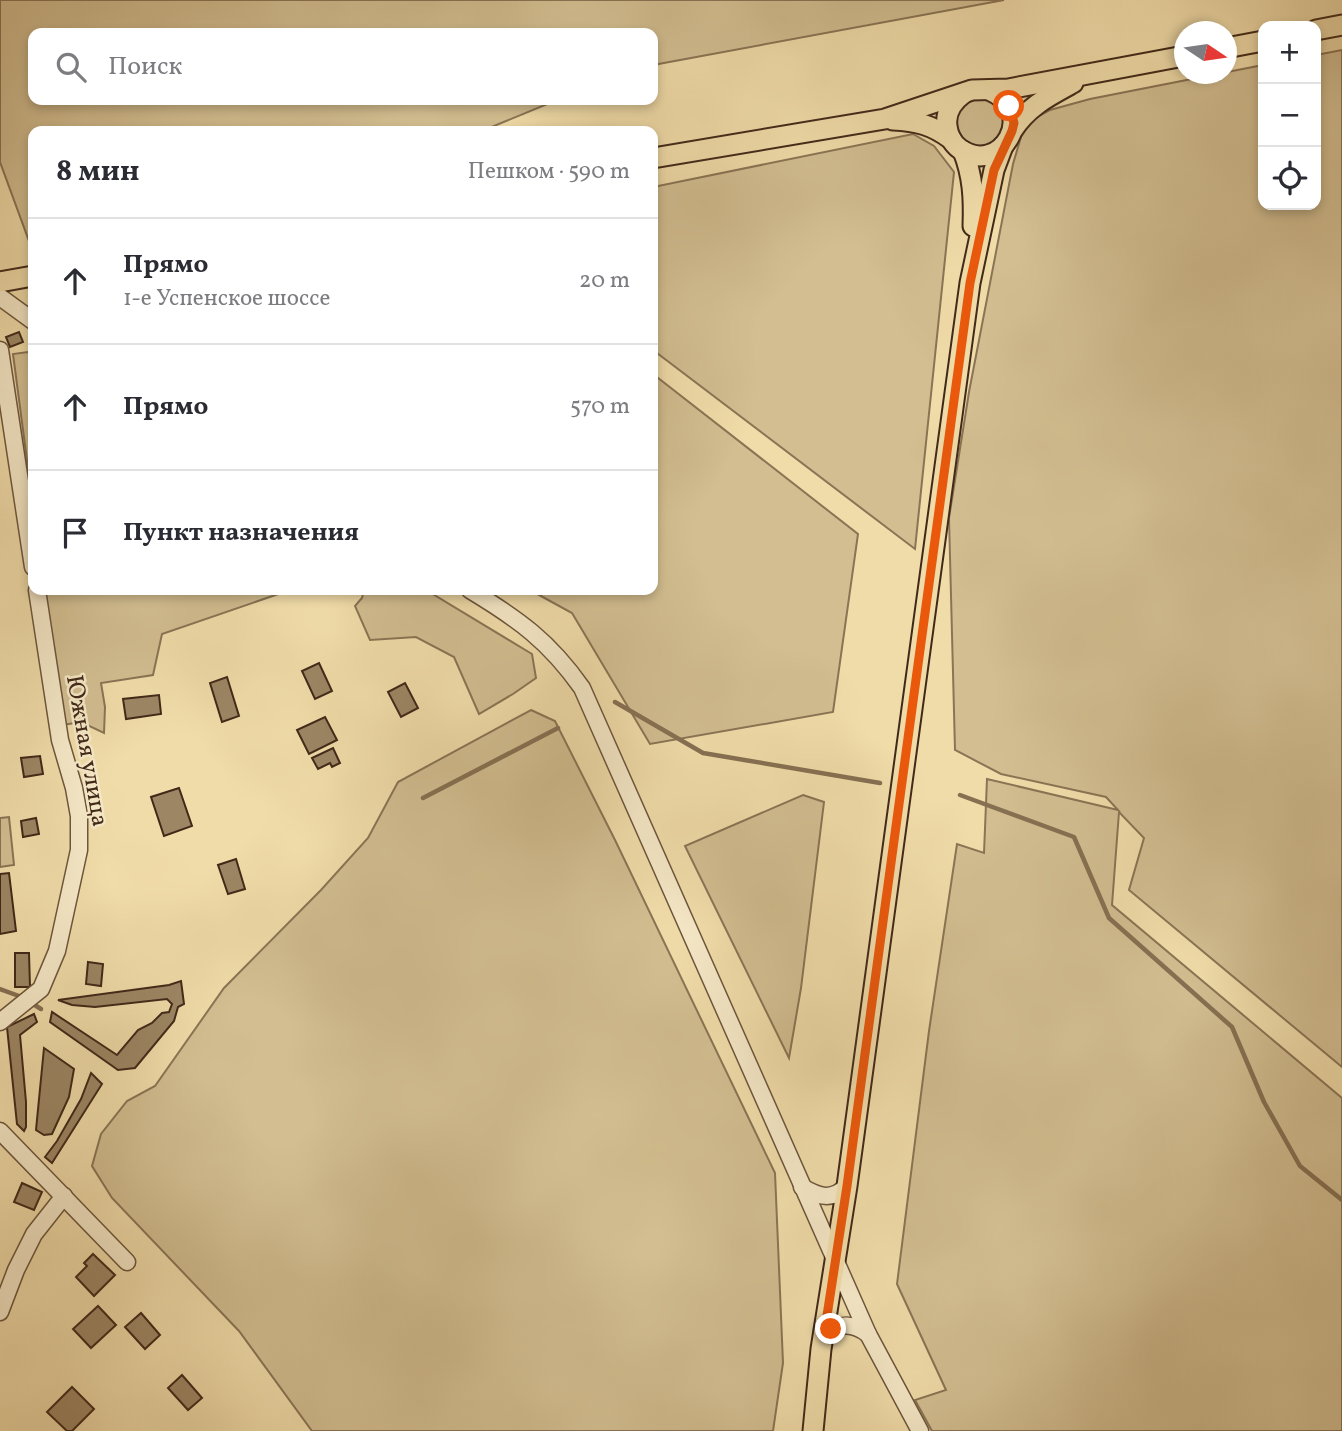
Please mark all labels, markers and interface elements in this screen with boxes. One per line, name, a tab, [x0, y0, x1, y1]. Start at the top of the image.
north arrow	[1174, 21, 1237, 84]
map controls	[1258, 21, 1321, 210]
button: +	[1258, 21, 1321, 84]
search box	[28, 28, 658, 105]
icon: search	[52, 48, 90, 86]
text: Поиск	[108, 49, 182, 85]
button: −	[1258, 84, 1321, 147]
route start	[993, 90, 1024, 121]
button: locate	[1258, 147, 1321, 210]
text: 8 мин	[56, 151, 140, 193]
text: Пешком · 590 m	[468, 156, 630, 188]
text: Прямо	[123, 247, 208, 283]
icon: ahead	[56, 262, 94, 300]
text: 20 m	[579, 265, 630, 297]
text: 1-е Успенское шоссе	[123, 283, 330, 315]
icon: ahead	[56, 388, 94, 426]
text: Прямо	[123, 389, 208, 425]
text: 570 m	[570, 391, 630, 423]
icon: arrive	[56, 514, 94, 552]
text: Пункт назначения	[123, 515, 359, 551]
street label: Южная улица	[56, 673, 116, 829]
route end	[815, 1313, 846, 1344]

